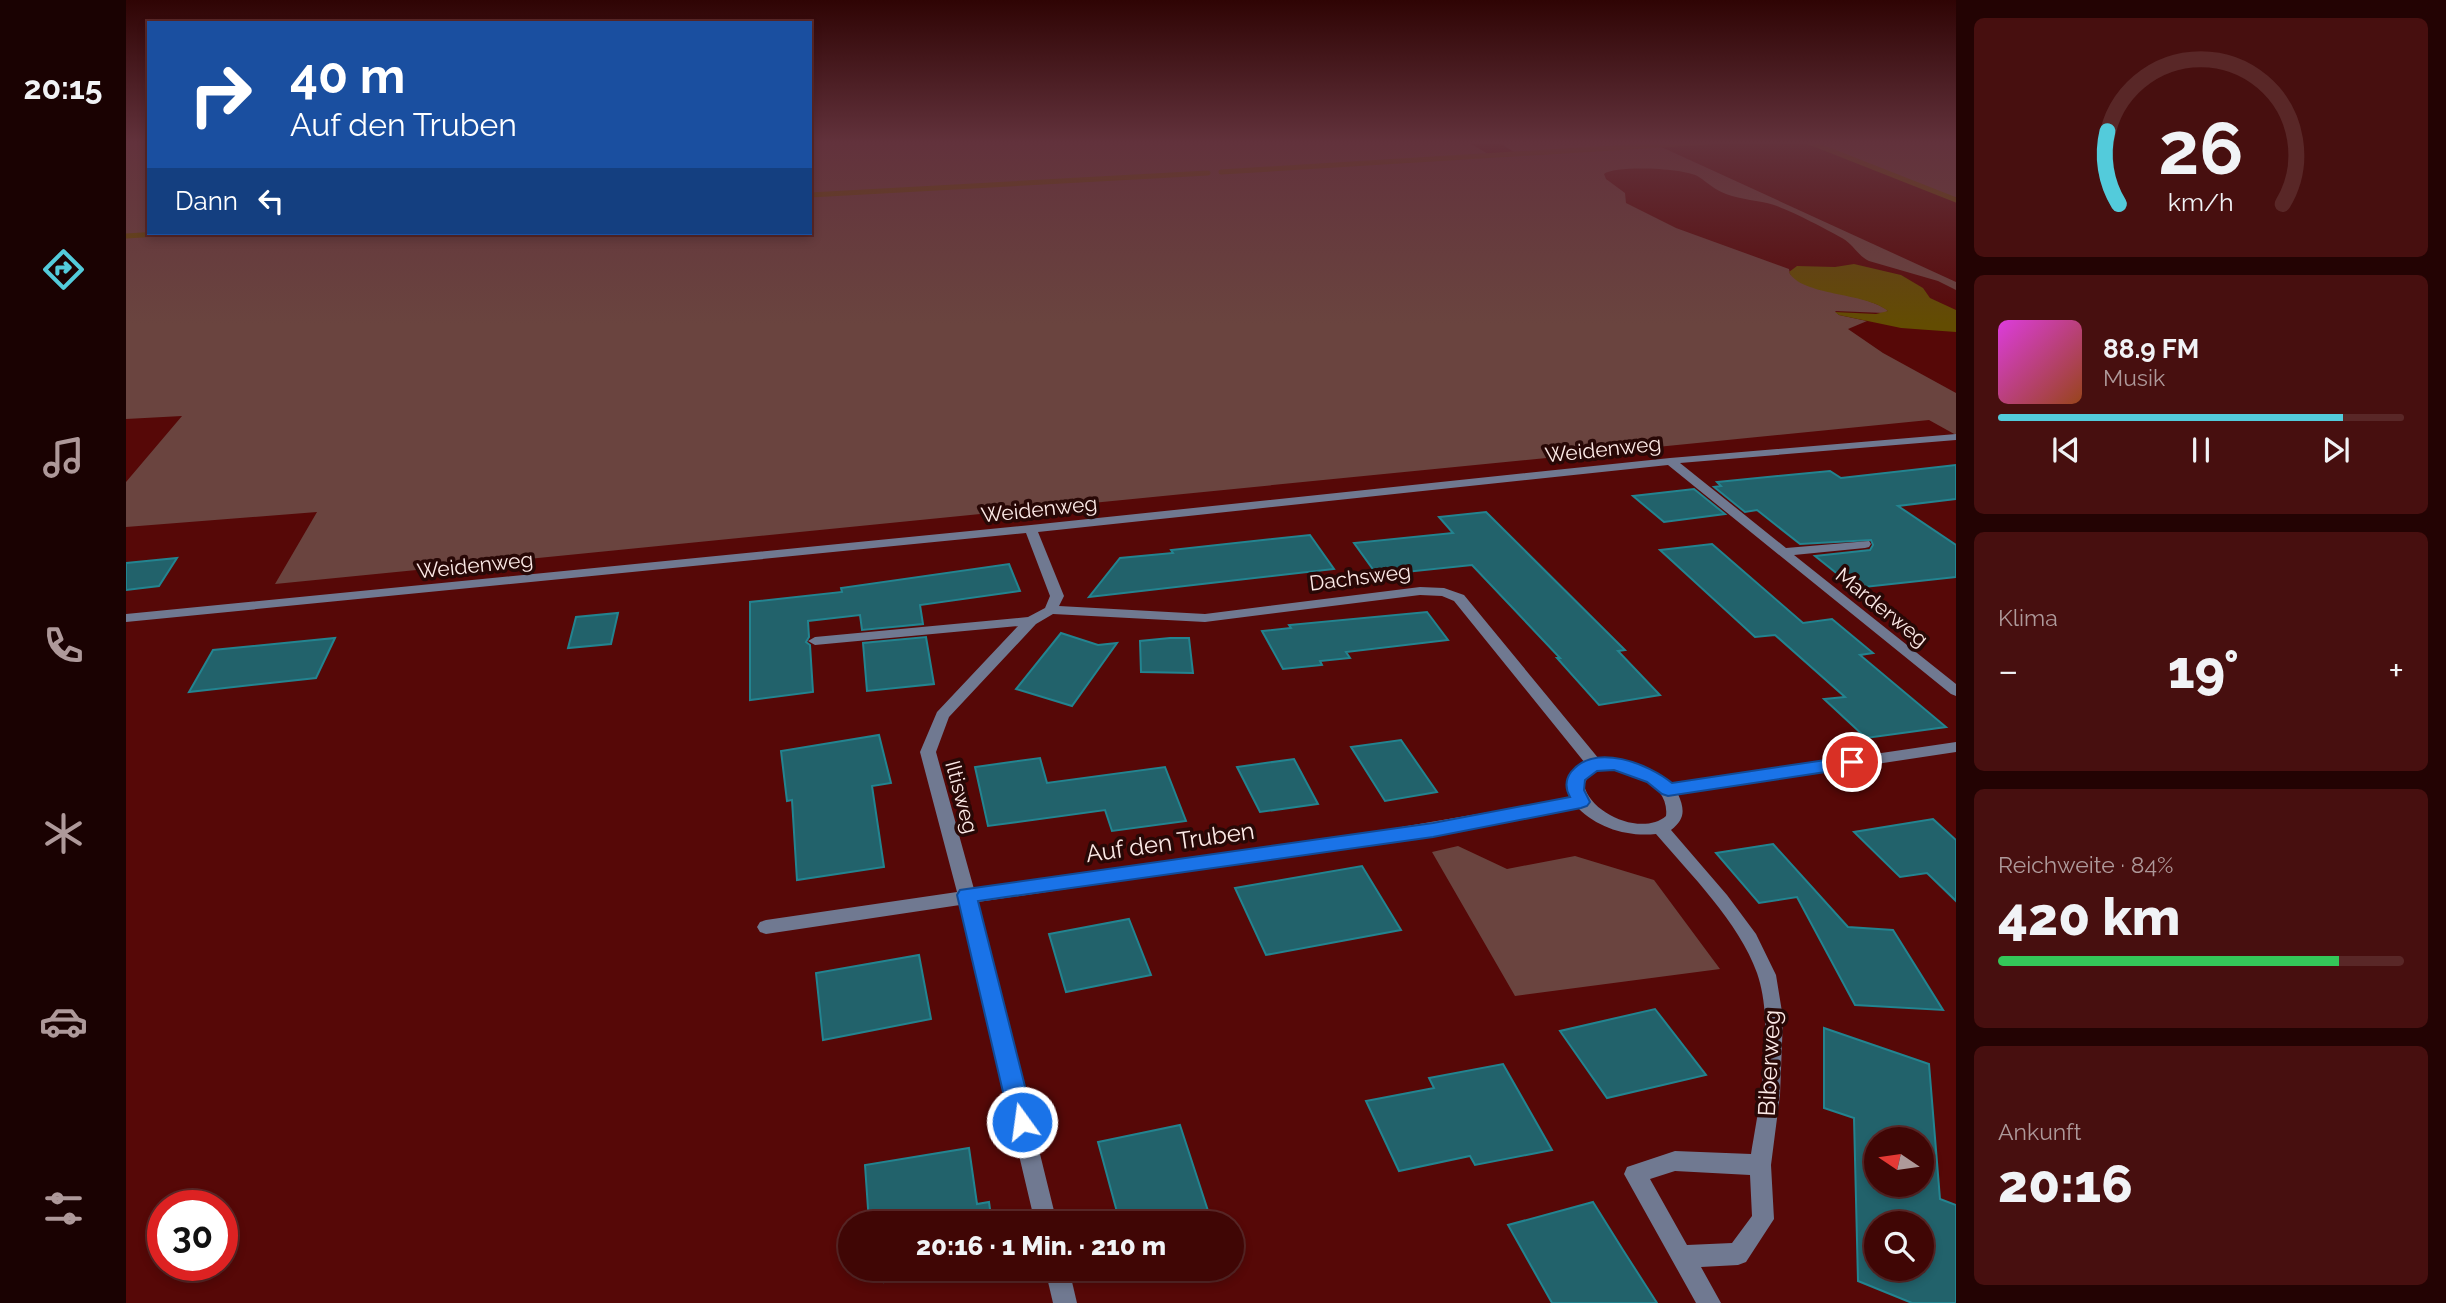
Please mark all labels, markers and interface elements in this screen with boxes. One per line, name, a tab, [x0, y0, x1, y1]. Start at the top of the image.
text: 40 m	[290, 47, 405, 104]
icon: right	[175, 49, 266, 140]
text: 20:15	[23, 69, 103, 106]
text: Auf den Truben	[290, 106, 517, 143]
text: 26	[2158, 106, 2244, 191]
icon: left	[252, 182, 290, 220]
text: Dann	[175, 186, 238, 216]
text: km/h	[2168, 186, 2234, 216]
icon: directions	[39, 245, 88, 294]
text: 88.9 FM	[2103, 334, 2199, 364]
text: Musik	[2103, 364, 2165, 391]
street label: Weidenweg	[1544, 430, 1662, 468]
icon: previous	[2047, 431, 2085, 469]
icon: pause	[2182, 431, 2220, 469]
icon: next	[2317, 431, 2355, 469]
icon: music	[39, 433, 88, 482]
street label: Weidenweg	[980, 490, 1098, 528]
street label: Weidenweg	[416, 546, 534, 584]
street label: Dachsweg	[1308, 558, 1412, 596]
street label: Marderweg	[1831, 562, 1933, 652]
text: Klima	[1998, 604, 2058, 631]
icon: phone	[39, 621, 88, 670]
text: 19°	[2168, 639, 2239, 700]
text: −	[1998, 648, 2018, 693]
text: +	[2388, 648, 2404, 693]
pin	[1822, 732, 1882, 792]
icon: arrive	[1833, 743, 1871, 781]
street label: Iltisweg	[940, 758, 984, 836]
icon: climate	[39, 809, 88, 858]
street label: Auf den Truben	[1084, 816, 1256, 868]
text: Reichweite · 84%	[1998, 851, 2173, 878]
text: 420 km	[1998, 886, 2180, 947]
icon: car	[39, 997, 88, 1046]
street label: Biberweg	[1752, 1009, 1786, 1117]
position arrow	[985, 1085, 1059, 1159]
text: Ankunft	[1998, 1118, 2081, 1145]
north arrow	[1864, 1127, 1934, 1197]
map controls	[1864, 1127, 1934, 1281]
text: 20:16	[1998, 1153, 2133, 1214]
icon: filters	[39, 1184, 88, 1233]
speed limit sign: 30	[147, 1190, 238, 1281]
button: search	[1864, 1211, 1934, 1281]
text: 20:16 · 1 Min. · 210 m	[916, 1231, 1166, 1261]

